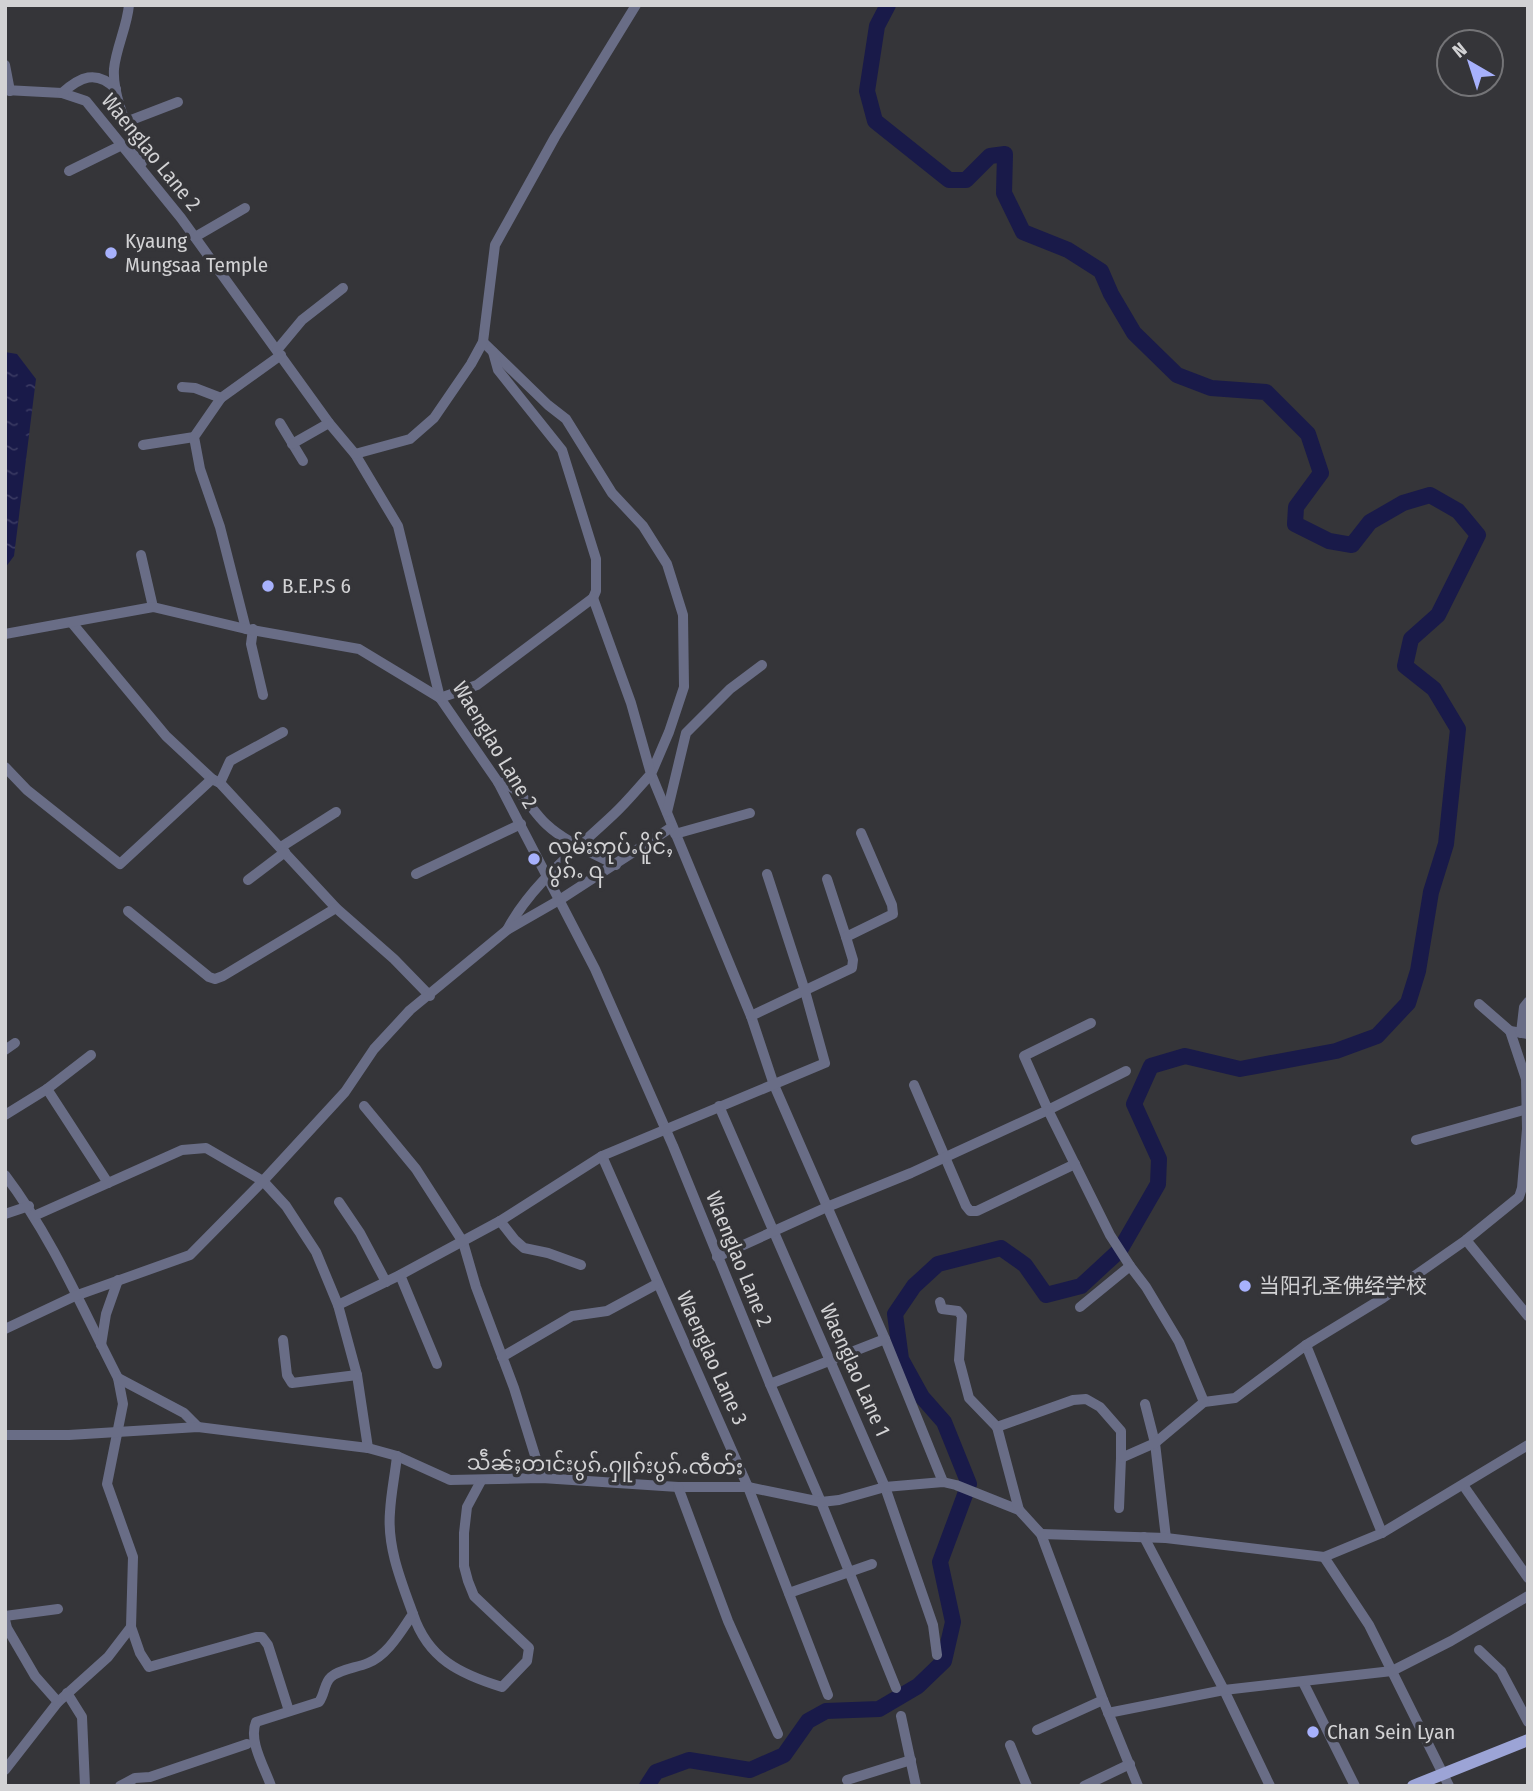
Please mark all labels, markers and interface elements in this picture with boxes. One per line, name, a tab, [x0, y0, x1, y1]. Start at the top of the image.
north arrow	[1435, 28, 1505, 98]
text: N	[1448, 38, 1471, 63]
street label: Waenglao Lane 2	[96, 88, 206, 216]
place label: Kyaung Mungsaa Temple	[125, 228, 268, 278]
marker: Kyaung Mungsaa Temple	[103, 245, 119, 261]
place label: B.E.P.S 6	[282, 573, 351, 599]
marker: B.E.P.S 6	[260, 578, 276, 594]
street label: Waenglao Lane 2	[447, 677, 543, 813]
place label: လုမ်းဢုပ်ႉပိူင်ႇ ပွၵ်ႉ ႖	[548, 831, 673, 888]
marker: လုမ်းဢုပ်ႉပိူင်ႇ ပွၵ်ႉ ႖	[526, 851, 542, 867]
street label: Waenglao Lane 2	[700, 1188, 778, 1330]
place label: 当阳孔圣佛经学校	[1259, 1273, 1427, 1299]
marker: 当阳孔圣佛经学校	[1237, 1278, 1253, 1294]
street label: Waenglao Lane 3	[671, 1287, 753, 1429]
street label: Waenglao Lane 1	[814, 1300, 896, 1440]
street label: သဵၼ်ႈတၢင်းပွၵ်ႉႁူၵ်းပွၵ်ႉၸဵတ်း	[467, 1447, 743, 1484]
place label: Chan Sein Lyan	[1327, 1719, 1455, 1745]
marker: Chan Sein Lyan	[1305, 1724, 1321, 1740]

